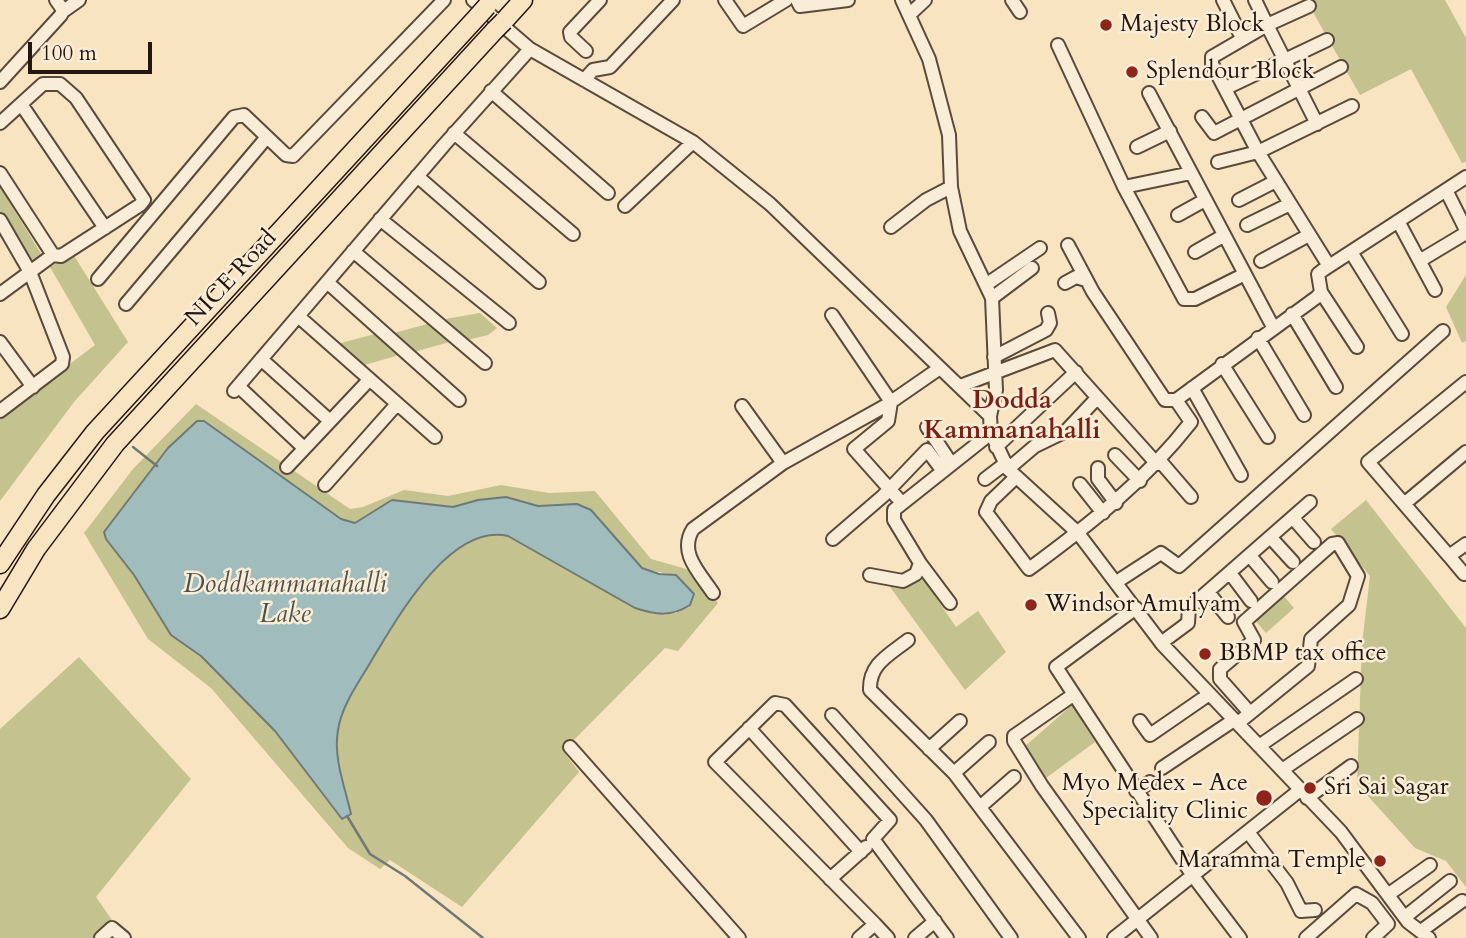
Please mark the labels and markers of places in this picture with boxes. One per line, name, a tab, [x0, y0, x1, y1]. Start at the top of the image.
place label: Majesty Block	[1120, 11, 1265, 39]
marker: Majesty Block	[1098, 17, 1114, 33]
place label: Splendour Block	[1146, 58, 1315, 86]
marker: Splendour Block	[1124, 64, 1140, 80]
place label: Windsor Amulyam	[1045, 591, 1241, 619]
marker: Windsor Amulyam	[1023, 597, 1039, 613]
place label: BBMP tax office	[1219, 640, 1387, 668]
marker: BBMP tax office	[1197, 646, 1213, 662]
place label: Myo Medex - Ace Speciality Clinic	[1062, 770, 1248, 826]
place label: Sri Sai Sagar	[1324, 774, 1449, 802]
marker: Sri Sai Sagar	[1302, 780, 1318, 796]
marker: Myo Medex - Ace Speciality Clinic	[1254, 788, 1274, 808]
place label: Maramma Temple	[1178, 847, 1366, 875]
marker: Maramma Temple	[1372, 853, 1388, 869]

